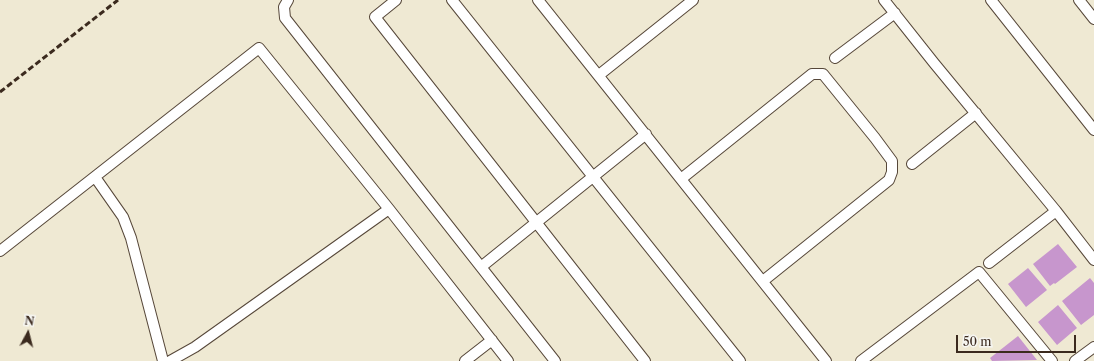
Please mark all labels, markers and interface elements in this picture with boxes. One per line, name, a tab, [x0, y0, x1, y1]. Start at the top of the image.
north arrow	[8, 313, 48, 353]
text: N	[24, 314, 35, 329]
scale bar	[958, 327, 1078, 353]
text: 50 m	[963, 334, 992, 349]

